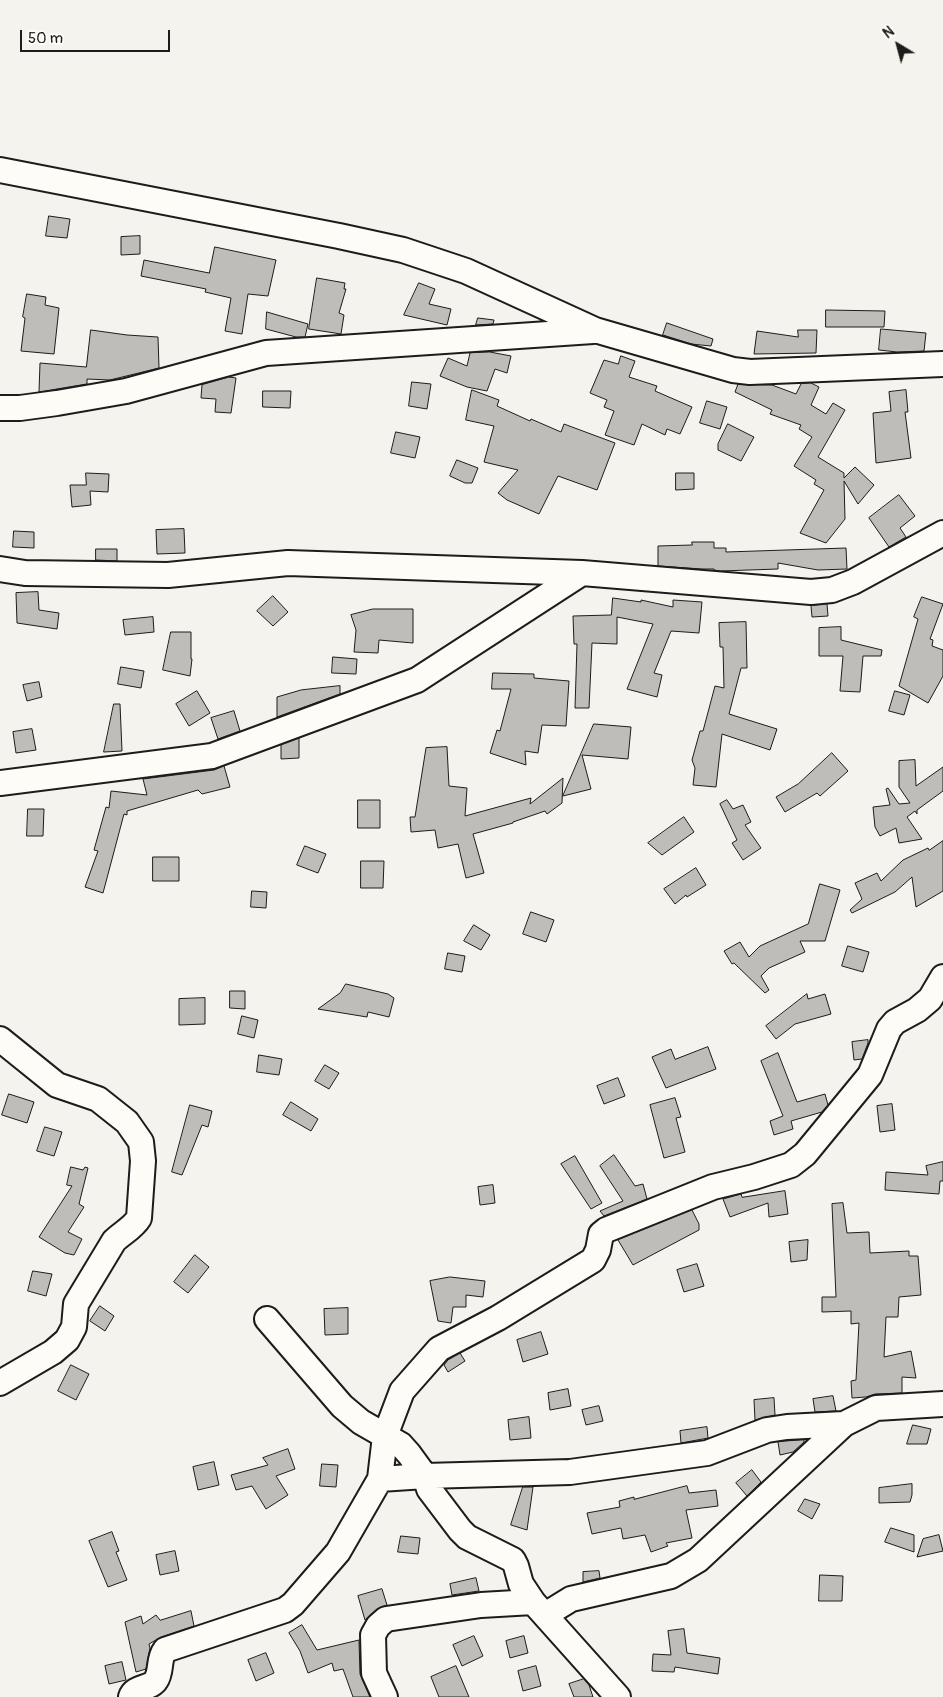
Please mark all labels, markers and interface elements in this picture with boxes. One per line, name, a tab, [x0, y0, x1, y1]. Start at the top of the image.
scale bar	[22, 20, 172, 52]
north arrow	[873, 20, 923, 70]
text: N	[880, 23, 898, 42]
text: 50 m	[28, 29, 63, 48]

